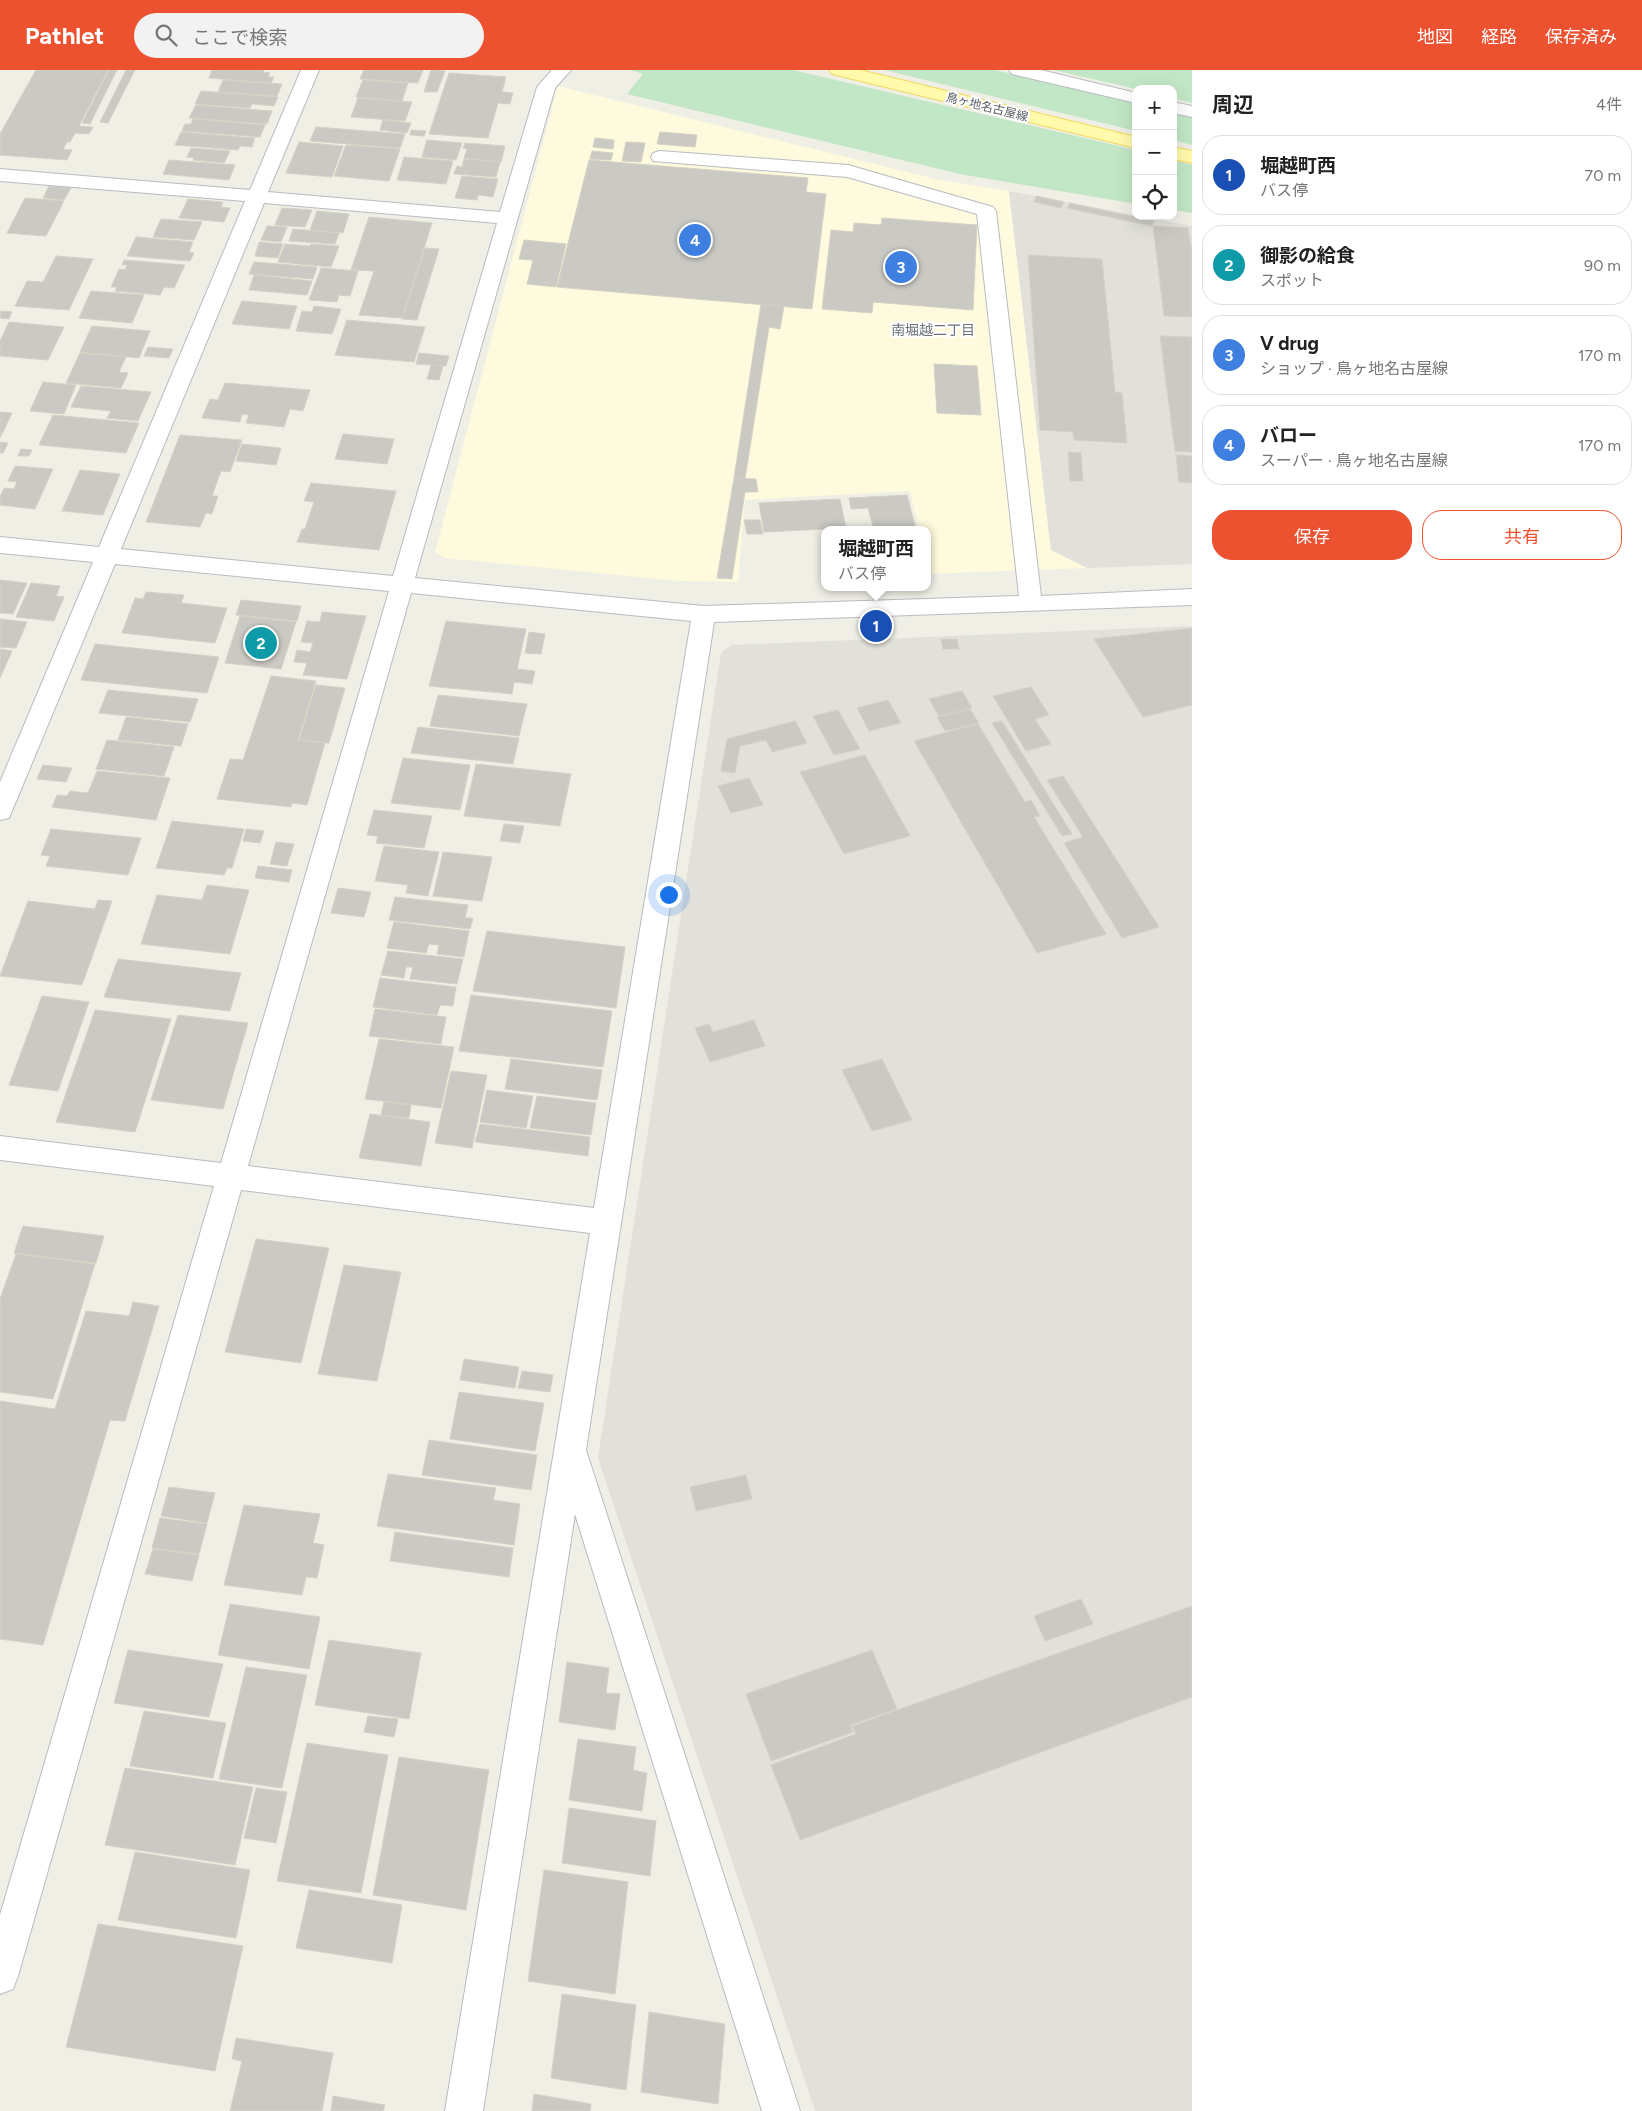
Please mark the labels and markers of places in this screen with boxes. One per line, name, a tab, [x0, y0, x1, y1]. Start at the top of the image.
pin: 4	[679, 221, 711, 259]
pin: 3	[885, 248, 917, 286]
pin: 1	[860, 607, 892, 645]
pin: 2	[245, 624, 277, 662]

